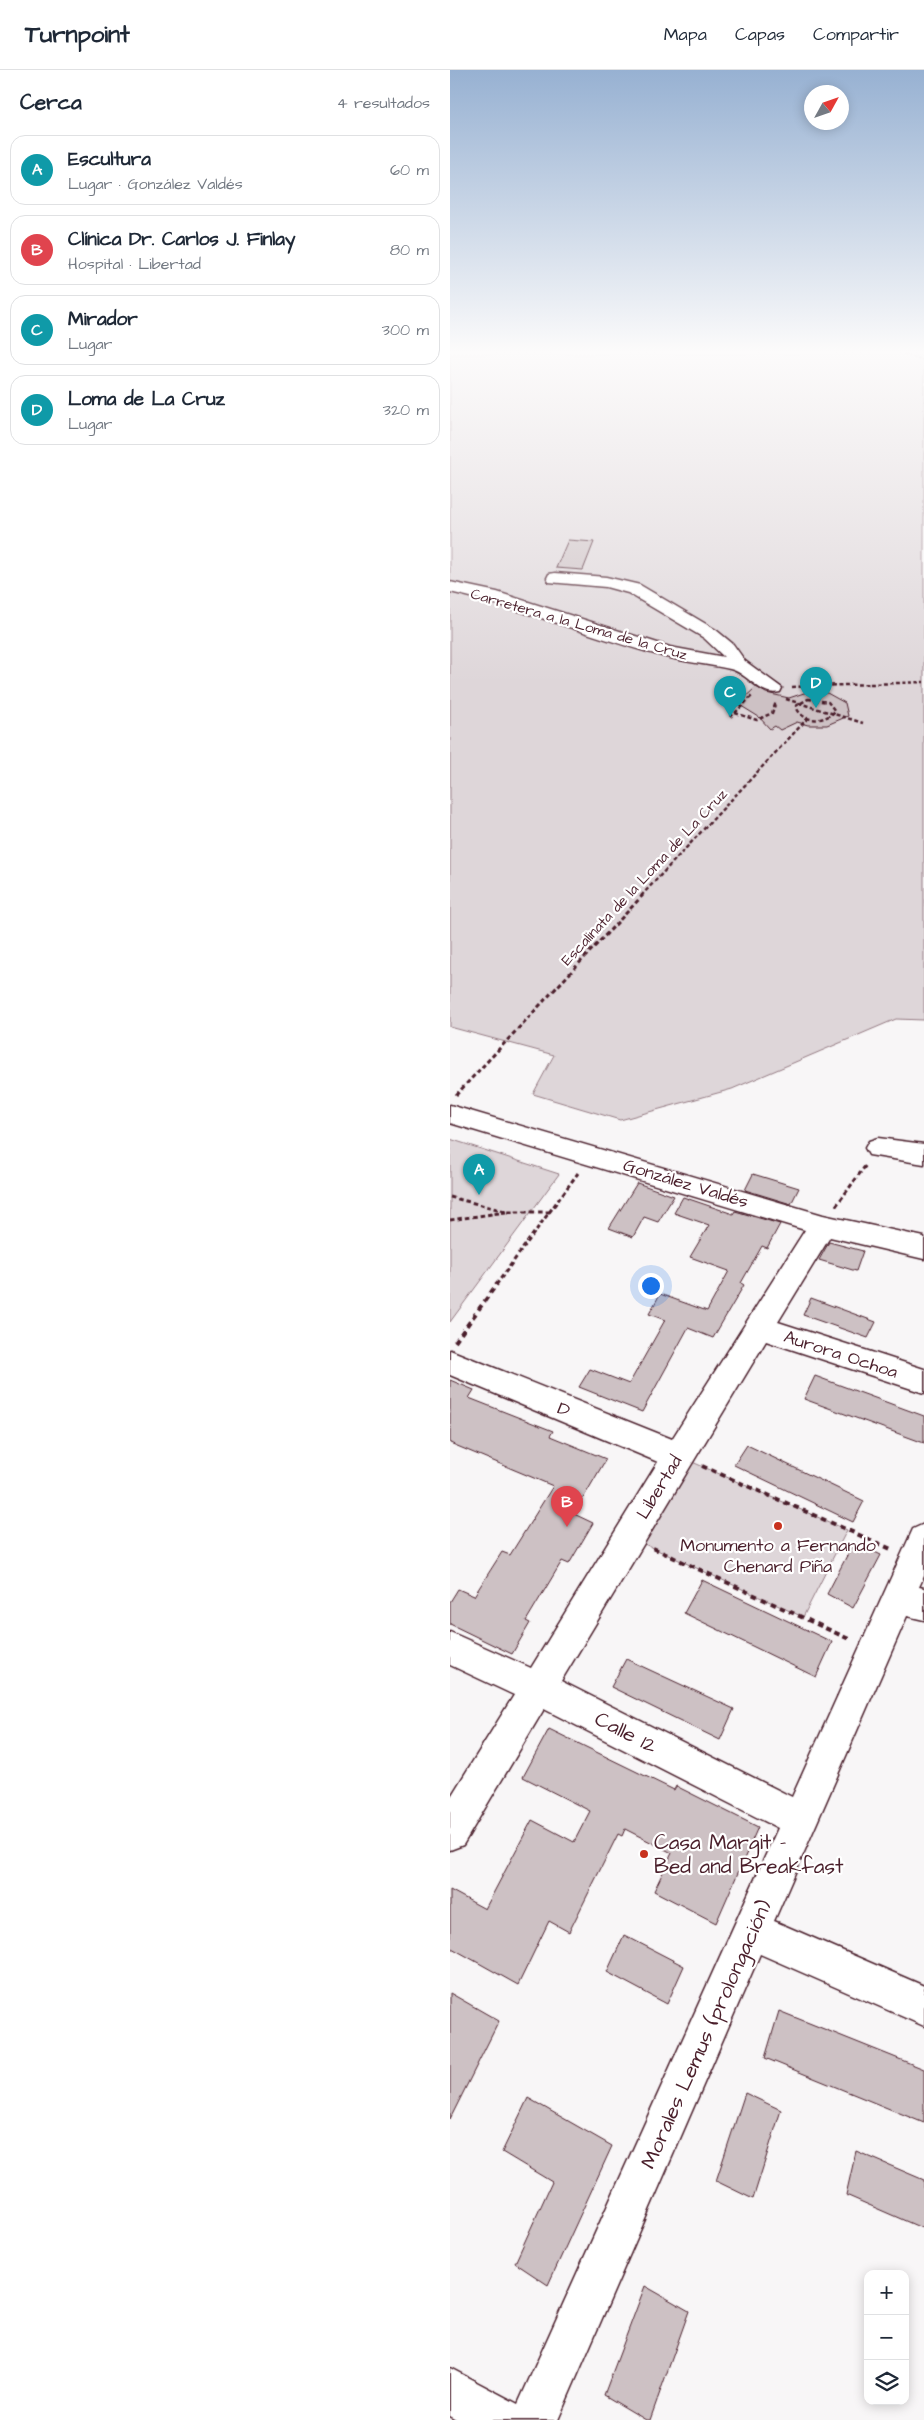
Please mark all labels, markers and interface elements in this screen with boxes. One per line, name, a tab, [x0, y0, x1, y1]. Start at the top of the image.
text: Turnpoint	[25, 18, 130, 52]
text: Mapa	[664, 22, 707, 47]
text: Capas	[735, 22, 785, 47]
text: Compartir	[813, 22, 899, 47]
north arrow	[804, 85, 849, 130]
text: Cerca	[20, 88, 82, 117]
text: 4 resultados	[337, 92, 430, 114]
text: Escultura	[68, 146, 151, 173]
text: A	[32, 159, 42, 181]
text: 60 m	[390, 159, 429, 181]
text: Lugar · González Valdés	[68, 173, 243, 195]
text: Clínica Dr. Carlos J. Finlay	[68, 226, 295, 253]
text: B	[31, 239, 43, 261]
text: 80 m	[390, 239, 429, 261]
text: Hospital · Libertad	[68, 253, 201, 275]
text: Mirador	[68, 306, 138, 333]
text: C	[31, 319, 43, 341]
text: 300 m	[382, 319, 429, 341]
text: Lugar	[68, 333, 112, 355]
text: Loma de La Cruz	[68, 386, 225, 413]
text: D	[32, 399, 42, 421]
text: 320 m	[383, 399, 429, 421]
text: Lugar	[68, 413, 112, 435]
street label: Carretera a la Loma de la Cruz	[468, 583, 690, 666]
pin: D	[800, 667, 832, 708]
pin: C	[714, 676, 746, 717]
street label: Escalinata de la Loma de La Cruz	[557, 784, 732, 970]
street label: González Valdés	[620, 1153, 751, 1214]
pin: A	[463, 1154, 495, 1195]
your location	[638, 1273, 664, 1299]
street label: Aurora Ochoa	[781, 1324, 901, 1385]
street label: D	[554, 1396, 574, 1423]
street label: Libertad	[631, 1451, 688, 1524]
pin: B	[551, 1486, 583, 1527]
marker: Monumento a Fernando Chenard Piña	[772, 1520, 784, 1532]
place label: Monumento a Fernando Chenard Piña	[680, 1533, 876, 1579]
street label: Calle 12	[590, 1704, 662, 1760]
place label: Casa Margit - Bed and Breakfast	[654, 1828, 844, 1881]
marker: Casa Margit - Bed and Breakfast	[638, 1848, 650, 1860]
street label: Morales Lemus (prolongación)	[634, 1895, 781, 2174]
map controls	[864, 2270, 909, 2405]
button: +	[864, 2270, 909, 2315]
button: −	[864, 2315, 909, 2360]
button: layers	[864, 2360, 909, 2405]

